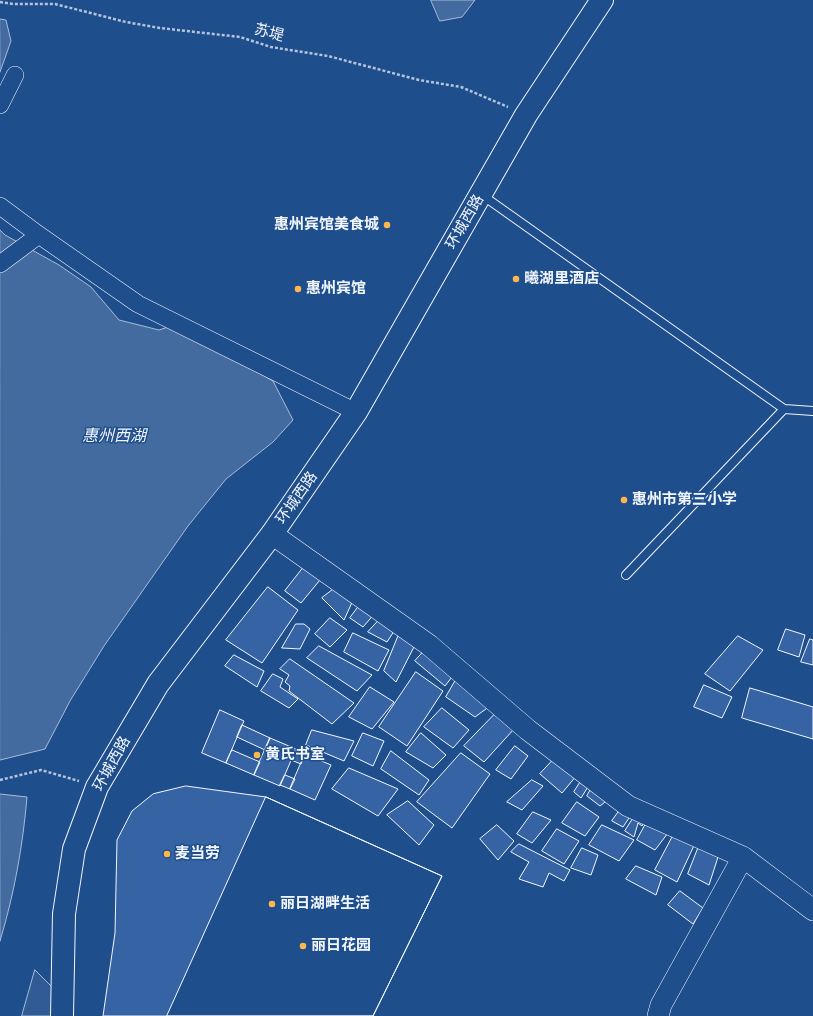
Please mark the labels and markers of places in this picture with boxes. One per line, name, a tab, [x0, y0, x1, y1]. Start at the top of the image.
place label: 惠州宾馆美食城	[274, 216, 379, 234]
marker: 惠州宾馆美食城	[382, 220, 392, 230]
place label: 曦湖里酒店	[524, 270, 599, 288]
marker: 曦湖里酒店	[511, 274, 521, 284]
place label: 惠州宾馆	[306, 280, 366, 298]
marker: 惠州宾馆	[293, 284, 303, 294]
place label: 惠州市第三小学	[632, 491, 737, 509]
marker: 惠州市第三小学	[619, 495, 629, 505]
place label: 黄氏书室	[265, 746, 325, 764]
marker: 黄氏书室	[252, 750, 262, 760]
place label: 麦当劳	[175, 845, 220, 863]
marker: 麦当劳	[162, 849, 172, 859]
place label: 丽日湖畔生活	[280, 895, 370, 913]
marker: 丽日湖畔生活	[267, 899, 277, 909]
place label: 丽日花园	[311, 937, 371, 955]
marker: 丽日花园	[298, 941, 308, 951]

